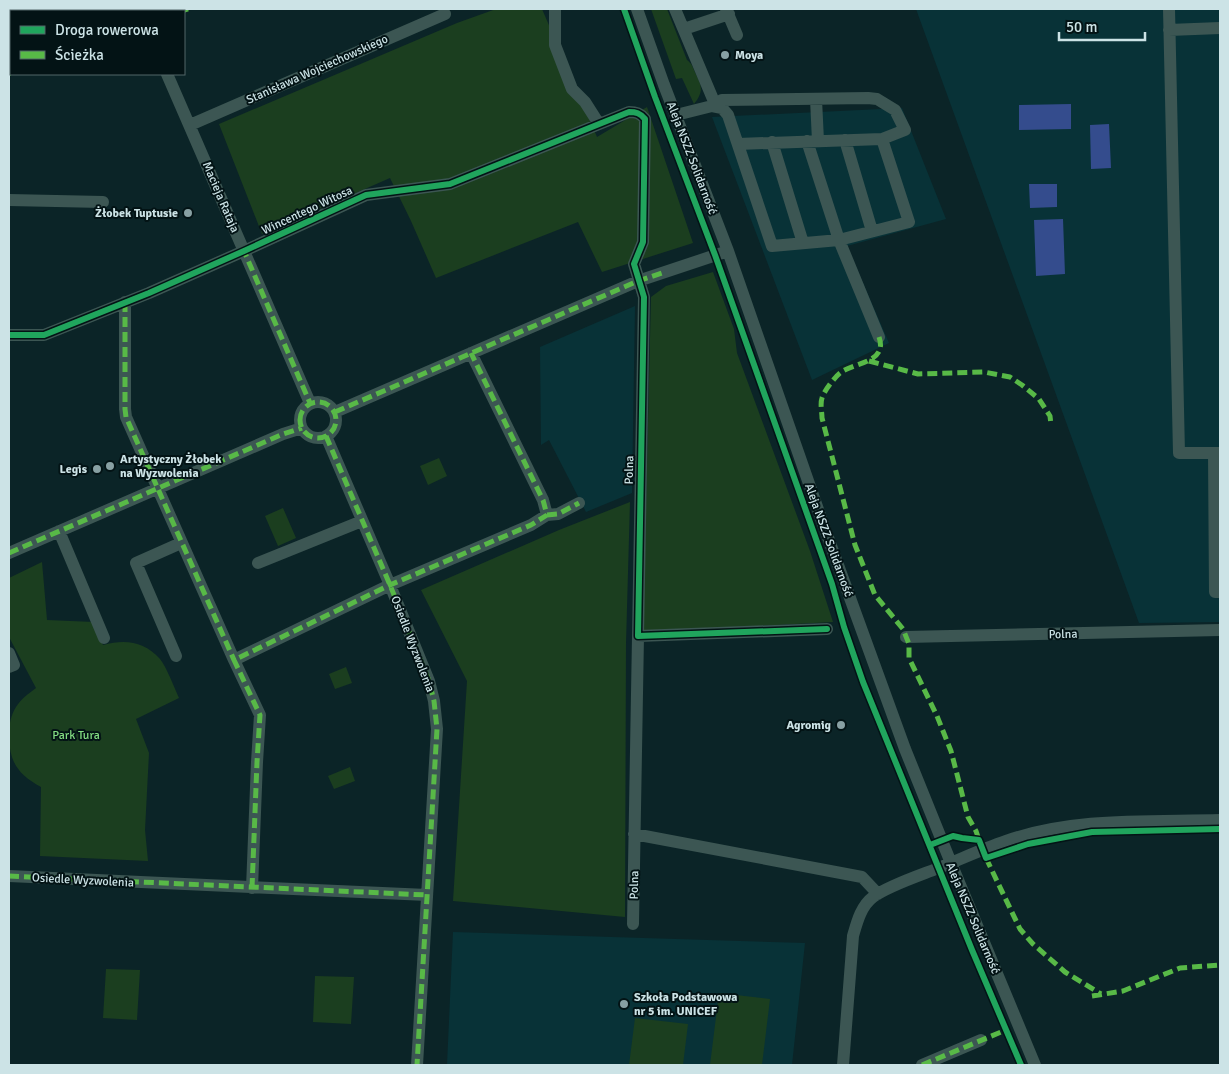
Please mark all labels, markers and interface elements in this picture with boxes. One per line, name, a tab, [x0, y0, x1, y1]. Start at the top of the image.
legend	[10, 10, 185, 75]
scale bar	[1059, 10, 1145, 42]
text: 50 m	[1066, 18, 1097, 36]
text: Droga rowerowa	[55, 21, 159, 39]
street label: Stanisława Wojciechowskiego	[244, 31, 390, 108]
text: Ścieżka	[55, 45, 104, 64]
place label: Moya	[735, 48, 763, 63]
marker: Moya	[719, 49, 731, 61]
street label: Aleja NSZZ Solidarność	[663, 100, 720, 217]
street label: Macieja Rataja	[199, 159, 242, 235]
street label: Wincentego Witosa	[259, 183, 355, 238]
place label: Żłobek Tuptusie	[95, 206, 178, 221]
marker: Żłobek Tuptusie	[182, 207, 194, 219]
place label: Artystyczny Żłobek na Wyzwolenia	[120, 452, 222, 481]
street label: Polna	[622, 455, 637, 485]
marker: Artystyczny Żłobek na Wyzwolenia	[104, 460, 116, 472]
place label: Legis	[60, 462, 88, 477]
marker: Legis	[91, 463, 103, 475]
street label: Aleja NSZZ Solidarność	[801, 481, 856, 599]
street label: Osiedle Wyzwolenia	[387, 594, 438, 694]
street label: Polna	[1048, 627, 1078, 642]
place label: Agromig	[786, 718, 832, 733]
marker: Agromig	[835, 719, 847, 731]
park label: Park Tura	[52, 728, 100, 743]
street label: Aleja NSZZ Solidarność	[942, 860, 1003, 977]
street label: Osiedle Wyzwolenia	[32, 870, 134, 891]
street label: Polna	[627, 870, 642, 900]
place label: Szkoła Podstawowa nr 5 im. UNICEF	[634, 990, 737, 1019]
marker: Szkoła Podstawowa nr 5 im. UNICEF	[618, 998, 630, 1010]

